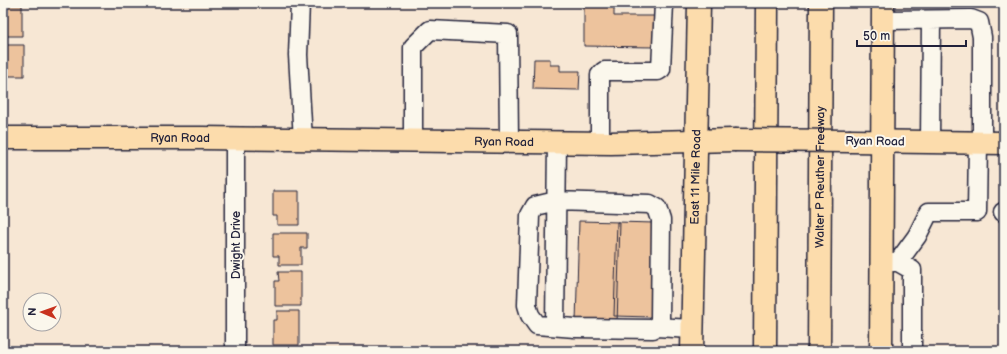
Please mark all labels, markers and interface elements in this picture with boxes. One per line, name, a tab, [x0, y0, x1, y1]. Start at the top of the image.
scale bar	[857, 22, 966, 48]
text: 50 m	[863, 29, 890, 44]
street label: Walter P Reuther Freeway	[813, 106, 828, 248]
street label: East 11 Mile Road	[688, 129, 704, 225]
street label: Ryan Road	[150, 131, 210, 146]
street label: Ryan Road	[845, 133, 905, 150]
street label: Ryan Road	[474, 134, 534, 150]
street label: Dwight Drive	[229, 211, 244, 279]
north arrow	[22, 292, 62, 332]
text: N	[26, 307, 39, 316]

